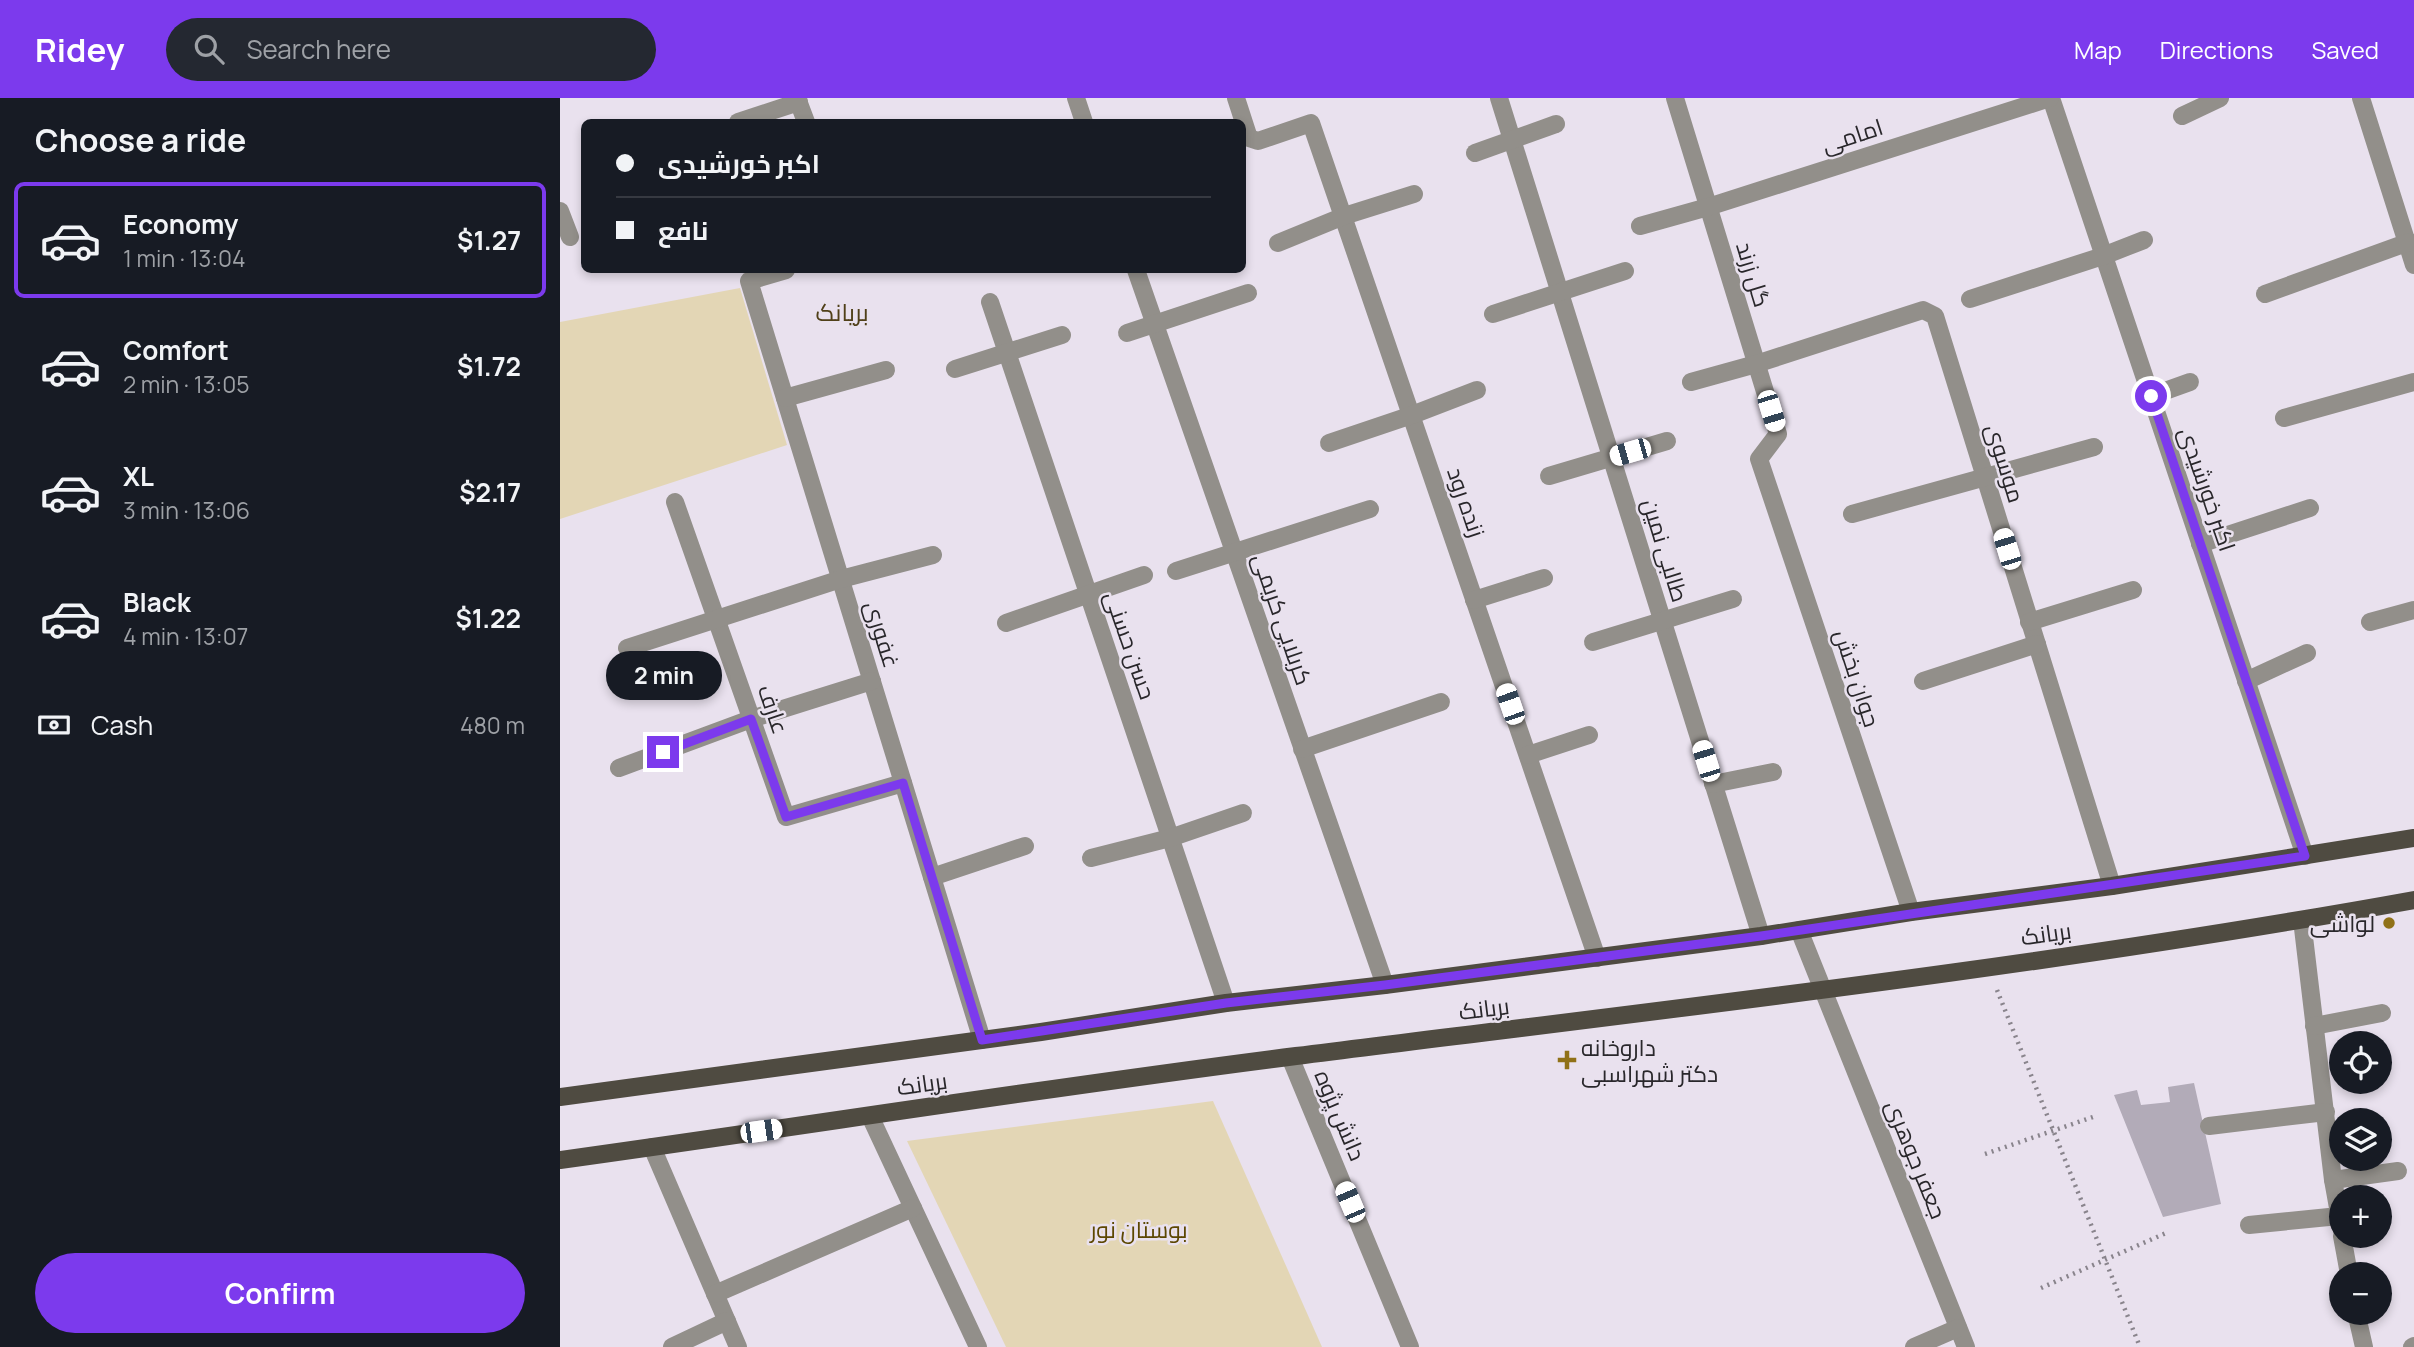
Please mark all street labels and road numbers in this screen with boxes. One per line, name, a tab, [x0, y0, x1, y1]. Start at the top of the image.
street label: امامی	[1817, 110, 1887, 160]
street label: گل زرند	[1729, 237, 1779, 311]
street label: موسوی	[1979, 420, 2033, 506]
street label: اکبر خورشیدی	[2172, 423, 2244, 555]
street label: زنده رود	[1440, 463, 1494, 541]
street label: طالبی نمین	[1635, 494, 1697, 606]
street label: کربلایی کریمی	[1246, 549, 1320, 689]
street label: حسن حسنی	[1098, 587, 1164, 703]
street label: غفوری	[858, 597, 908, 671]
street label: جوان بخش	[1827, 625, 1889, 731]
street label: عارف	[751, 680, 797, 738]
street label: بریانک	[2019, 914, 2073, 952]
street label: بریانک	[1457, 989, 1511, 1027]
street label: بریانک	[895, 1064, 949, 1102]
street label: دانش پژوه	[1308, 1065, 1374, 1165]
street label: جعفر جوهری	[1879, 1095, 1955, 1223]

